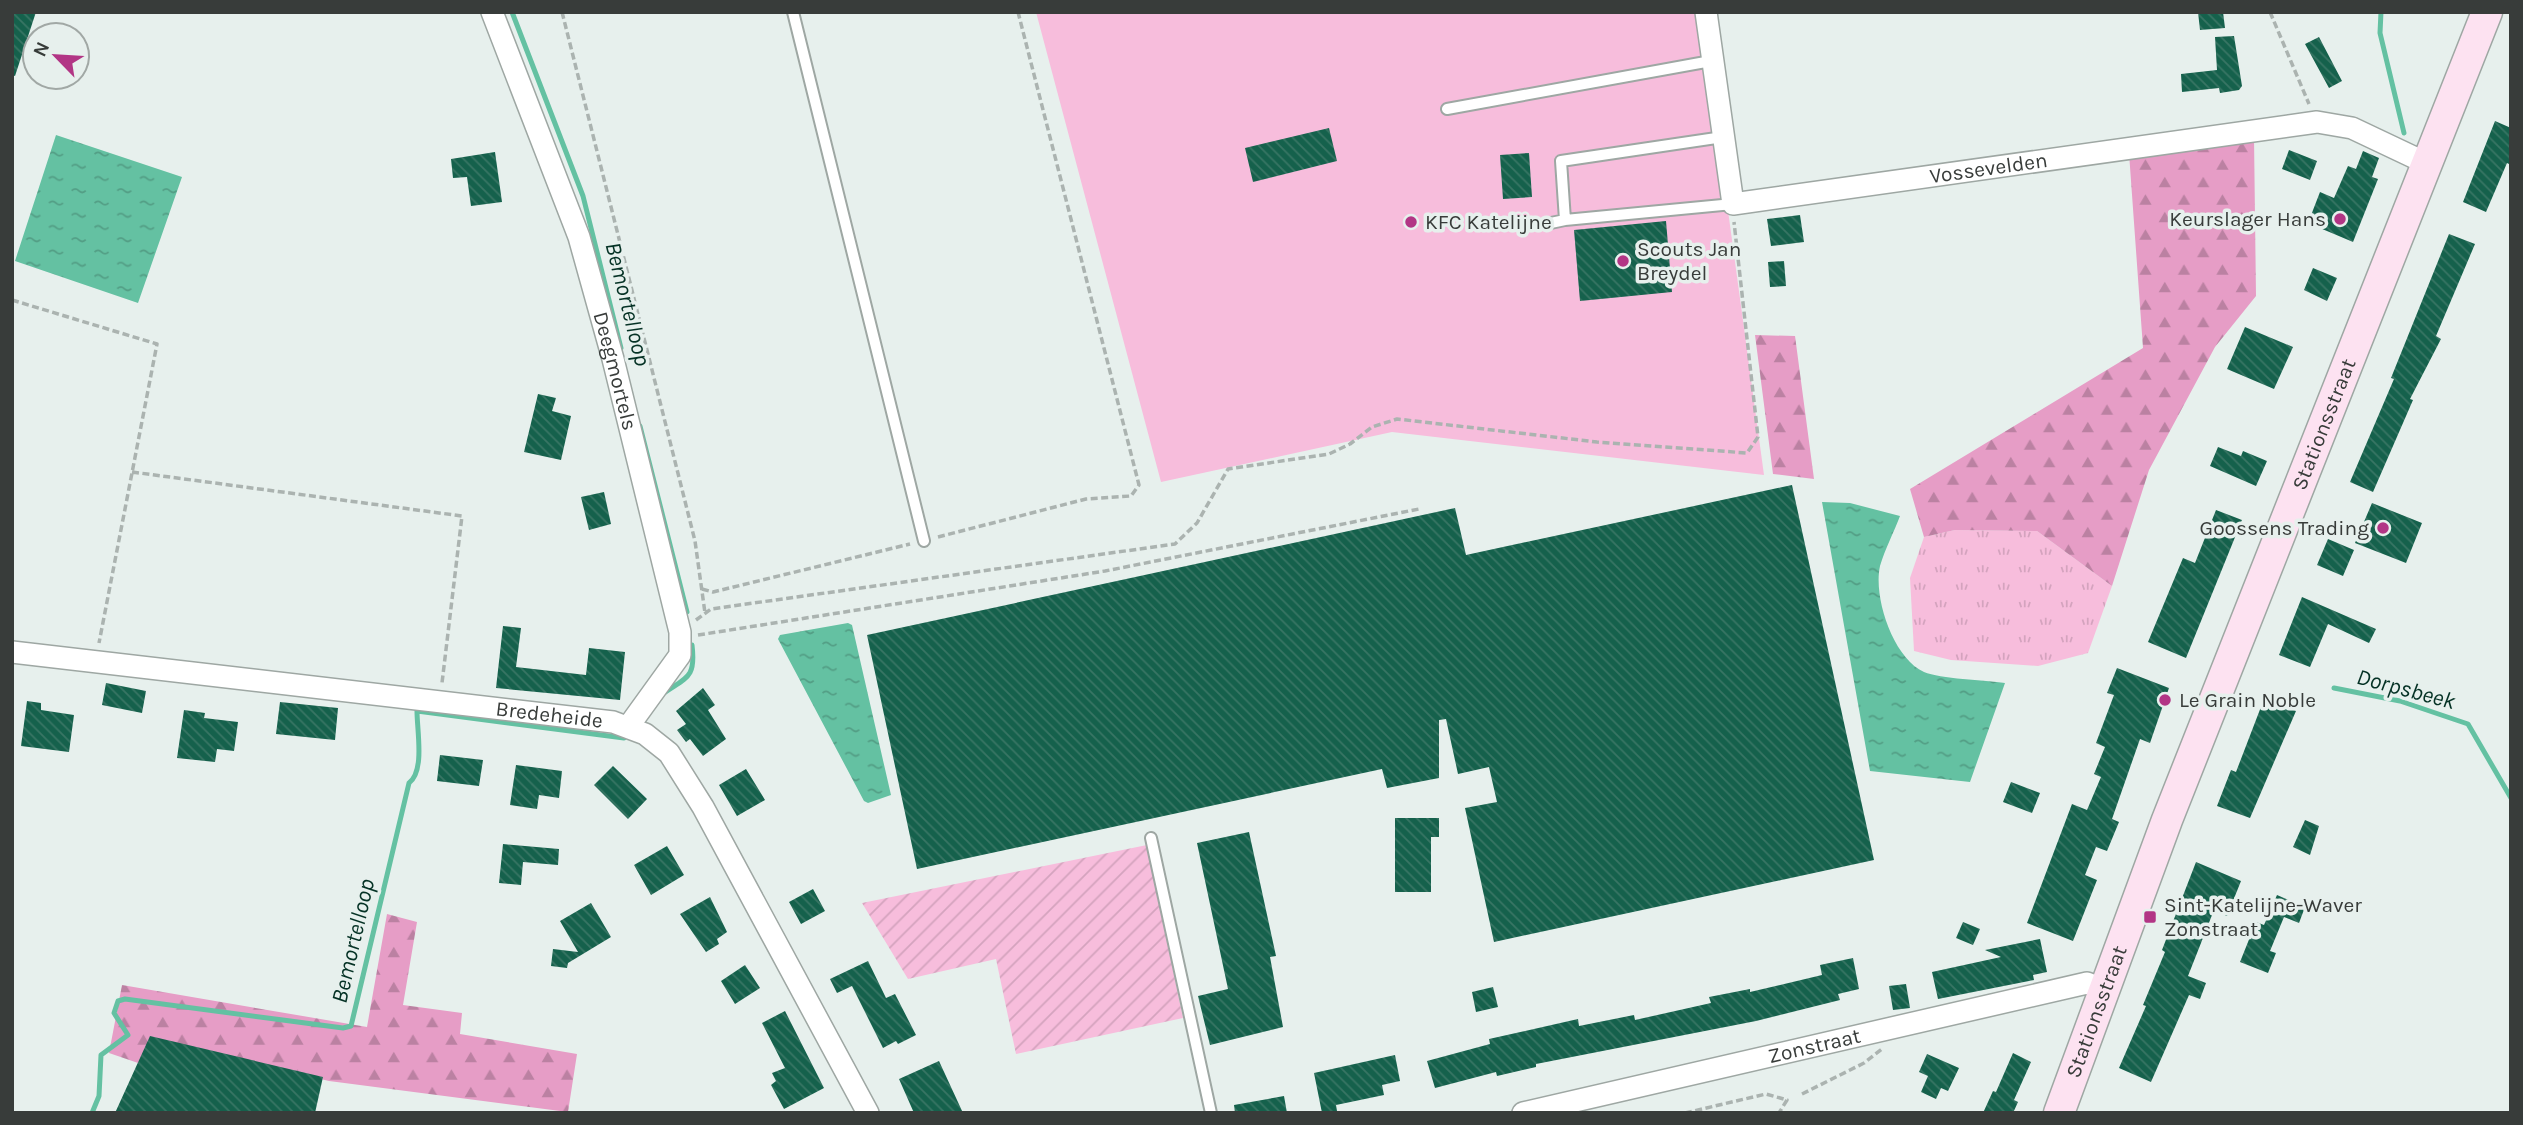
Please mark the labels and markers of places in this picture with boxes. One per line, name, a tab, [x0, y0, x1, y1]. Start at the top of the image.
place label: Keurslager Hans	[2169, 207, 2326, 231]
place label: KFC Katelijne	[1425, 210, 1552, 234]
marker: Keurslager Hans	[2332, 211, 2348, 227]
marker: KFC Katelijne	[1403, 214, 1419, 230]
place label: Scouts Jan Breydel	[1637, 237, 1741, 285]
marker: Scouts Jan Breydel	[1615, 253, 1631, 269]
place label: Goossens Trading	[2200, 516, 2369, 540]
marker: Goossens Trading	[2375, 520, 2391, 536]
place label: Le Grain Noble	[2179, 688, 2316, 712]
marker: Le Grain Noble	[2157, 692, 2173, 708]
place label: Sint-Katelijne-Waver Zonstraat	[2164, 893, 2362, 941]
marker: Sint-Katelijne-Waver Zonstraat	[2142, 909, 2158, 925]

